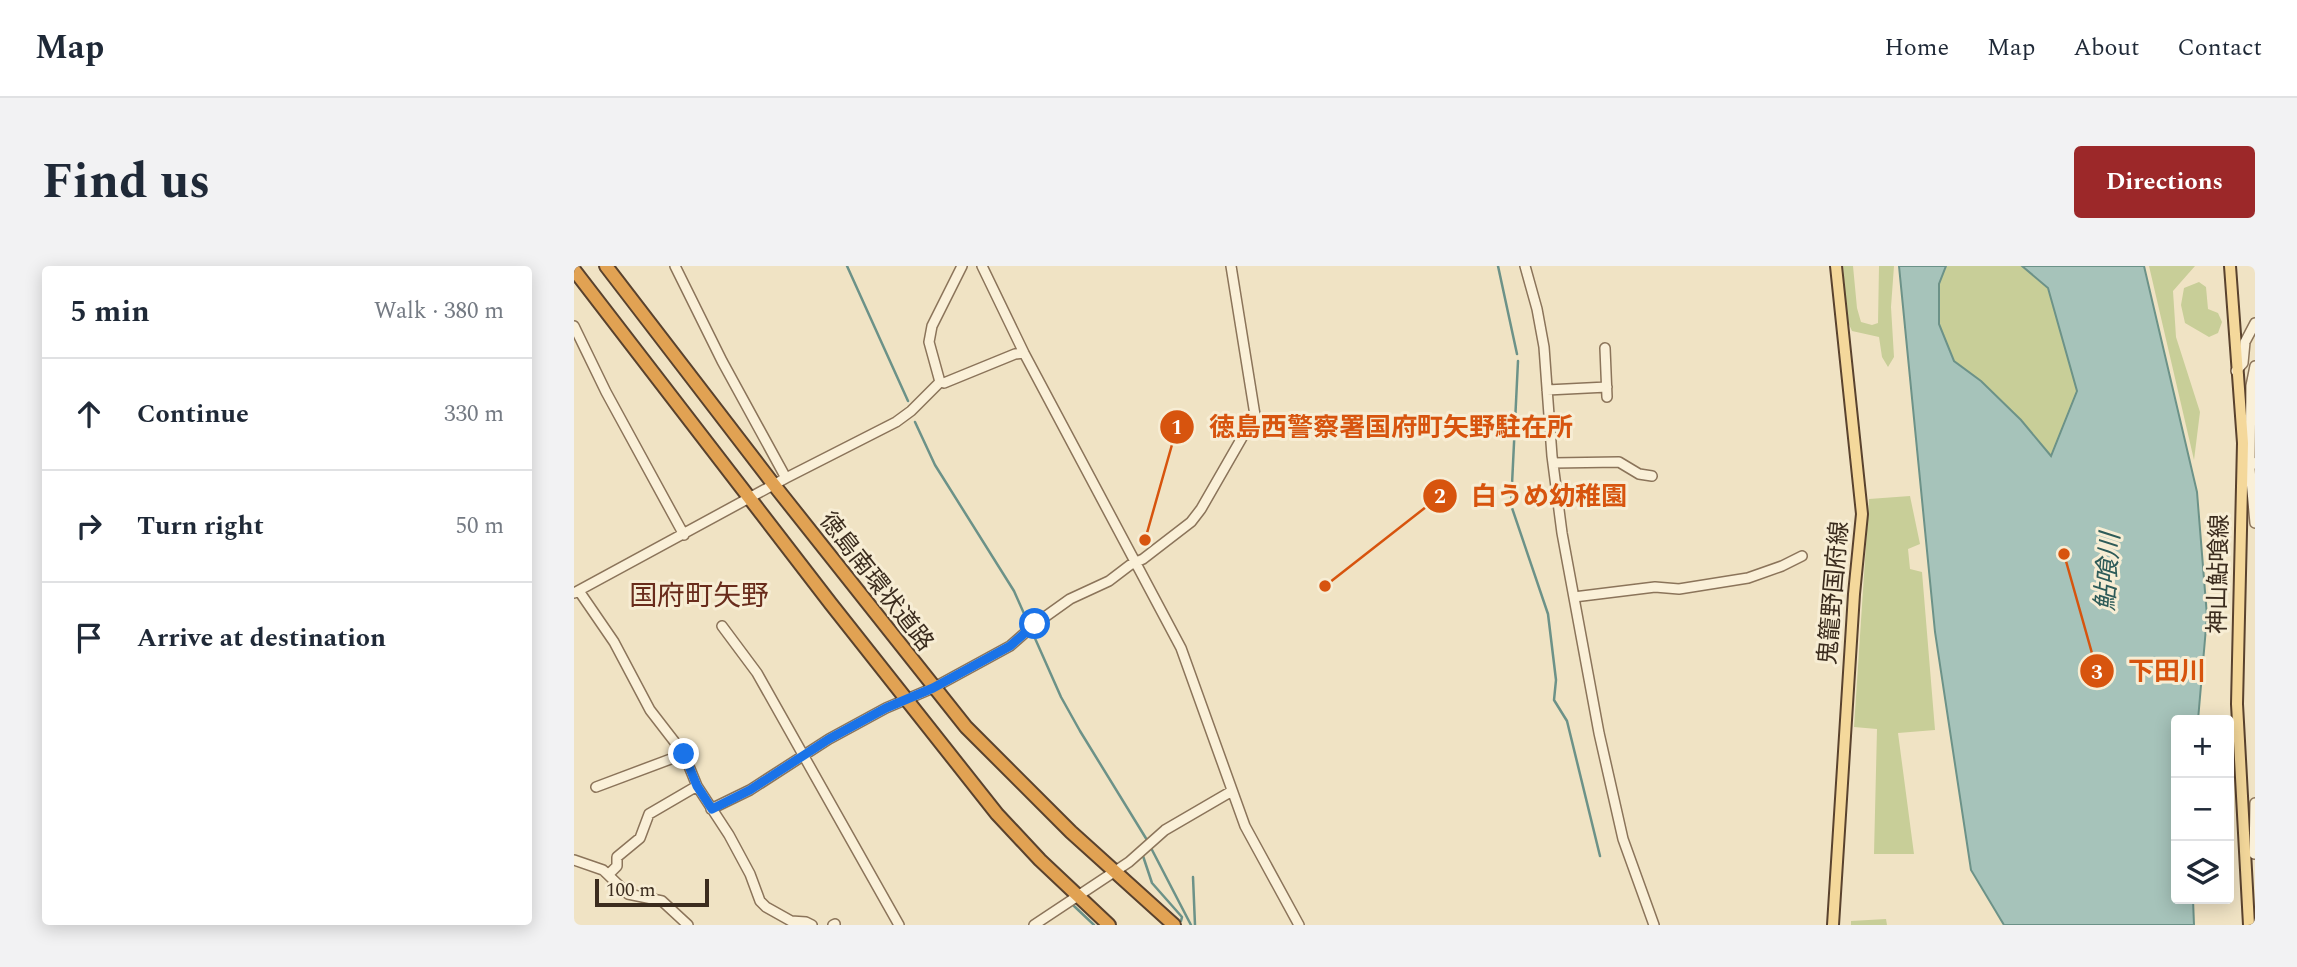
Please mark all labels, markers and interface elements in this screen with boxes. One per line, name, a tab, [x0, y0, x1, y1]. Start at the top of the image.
text: Map	[35, 23, 104, 73]
text: Home	[1884, 30, 1949, 66]
text: Map	[1987, 30, 2035, 66]
text: About	[2073, 30, 2139, 66]
text: Contact	[2177, 30, 2262, 66]
text: Find us	[42, 145, 210, 220]
button: Directions	[2074, 146, 2255, 218]
text: 5 min	[70, 289, 150, 335]
text: Walk · 380 m	[374, 294, 504, 329]
text: Continue	[137, 394, 249, 434]
icon: ahead	[70, 395, 108, 433]
text: 330 m	[444, 397, 504, 432]
callout: 徳島西警察署国府町矢野駐在所	[1160, 403, 1587, 450]
text: 徳島西警察署国府町矢野駐在所	[1209, 408, 1573, 448]
text: 1	[1171, 412, 1183, 444]
callout: 白うめ幼稚園	[1422, 472, 1641, 519]
text: 白うめ幼稚園	[1471, 477, 1627, 517]
text: 2	[1434, 481, 1446, 513]
street label: 徳島南環状道路	[810, 505, 942, 659]
text: Turn right	[137, 506, 264, 546]
icon: right	[70, 507, 108, 545]
text: 50 m	[455, 509, 504, 544]
street label: 神山鮎喰線	[2200, 514, 2238, 634]
street label: 鬼籠野国府線	[1810, 520, 1858, 666]
water label: 鮎喰川	[2085, 529, 2131, 612]
district label: 国府町矢野	[629, 575, 769, 618]
route start	[1019, 608, 1050, 639]
text: Arrive at destination	[137, 618, 386, 658]
icon: arrive	[70, 619, 108, 657]
callout: 下田川	[2079, 648, 2220, 695]
text: 下田川	[2128, 652, 2206, 692]
text: 3	[2091, 657, 2103, 689]
map controls	[2171, 715, 2234, 904]
button: +	[2171, 715, 2234, 778]
route end	[668, 738, 699, 769]
button: −	[2171, 778, 2234, 841]
button: layers	[2171, 841, 2234, 904]
scale bar	[595, 876, 709, 908]
text: 100 m	[606, 876, 656, 905]

